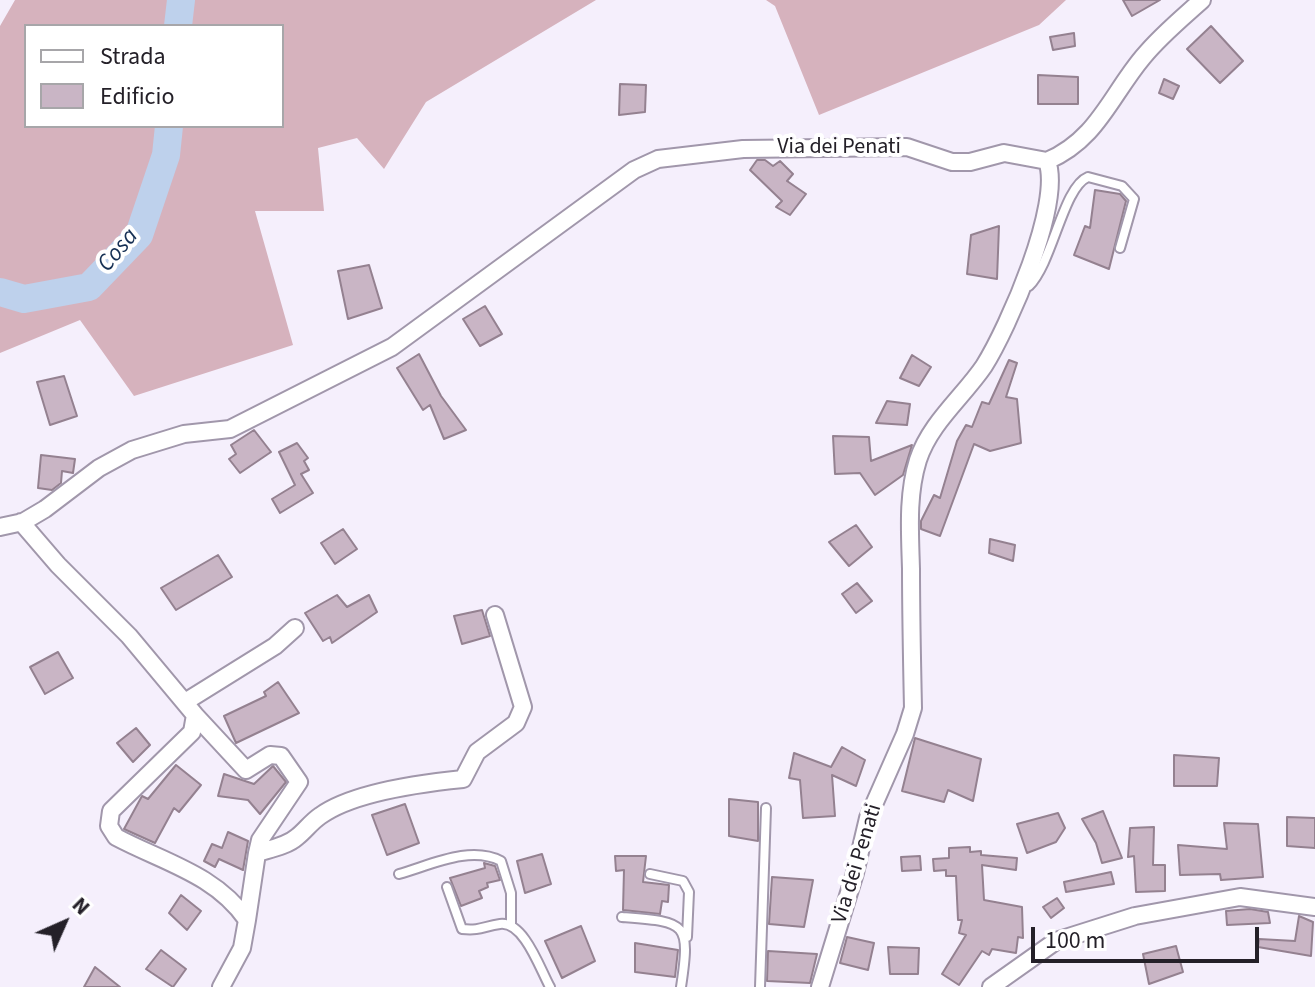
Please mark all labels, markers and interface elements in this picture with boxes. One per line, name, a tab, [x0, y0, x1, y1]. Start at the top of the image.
legend	[24, 24, 284, 128]
text: Strada	[100, 39, 166, 74]
text: Edificio	[100, 79, 174, 114]
street label: Via dei Penati	[777, 135, 901, 161]
water label: Cosa	[93, 223, 145, 279]
street label: Via dei Penati	[827, 801, 889, 927]
north arrow	[24, 883, 104, 963]
text: N	[64, 890, 97, 923]
scale bar	[1035, 911, 1263, 961]
text: 100 m	[1045, 923, 1105, 958]

